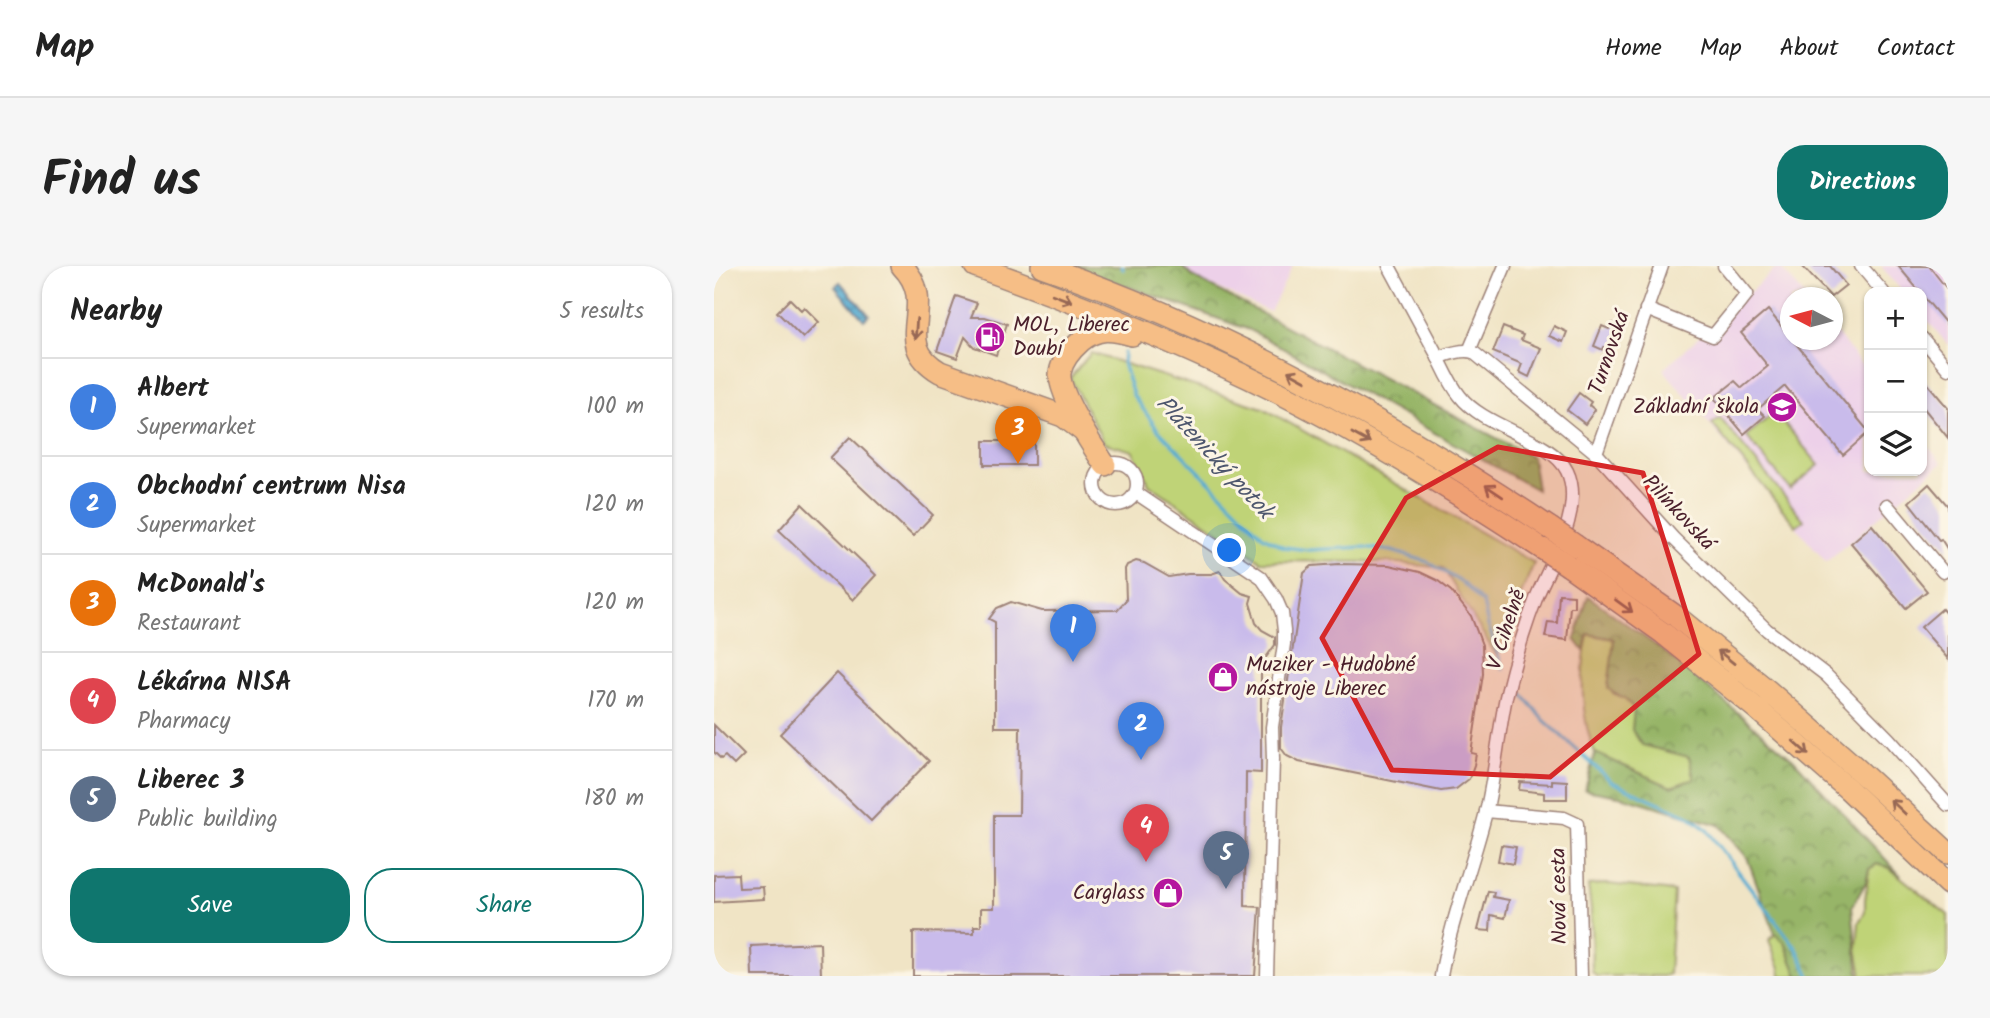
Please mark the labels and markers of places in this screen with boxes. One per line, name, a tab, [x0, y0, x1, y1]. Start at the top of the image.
place label: MOL, Liberec Doubí	[1013, 309, 1130, 366]
fuel station icon: MOL, Liberec Doubí	[973, 320, 1007, 354]
school or university icon: Základní škola	[1765, 390, 1799, 424]
place label: Základní škola	[1633, 391, 1759, 424]
pin: 3	[995, 406, 1041, 464]
pin: 1	[1050, 604, 1096, 662]
place label: Muziker - Hudobné nástroje Liberec	[1246, 649, 1416, 706]
shop icon: Muziker - Hudobné nástroje Liberec	[1206, 660, 1240, 694]
pin: 2	[1118, 702, 1164, 760]
pin: 4	[1123, 804, 1169, 862]
pin: 5	[1203, 831, 1249, 889]
shop icon: Carglass	[1151, 876, 1185, 910]
place label: Carglass	[1073, 877, 1145, 910]

